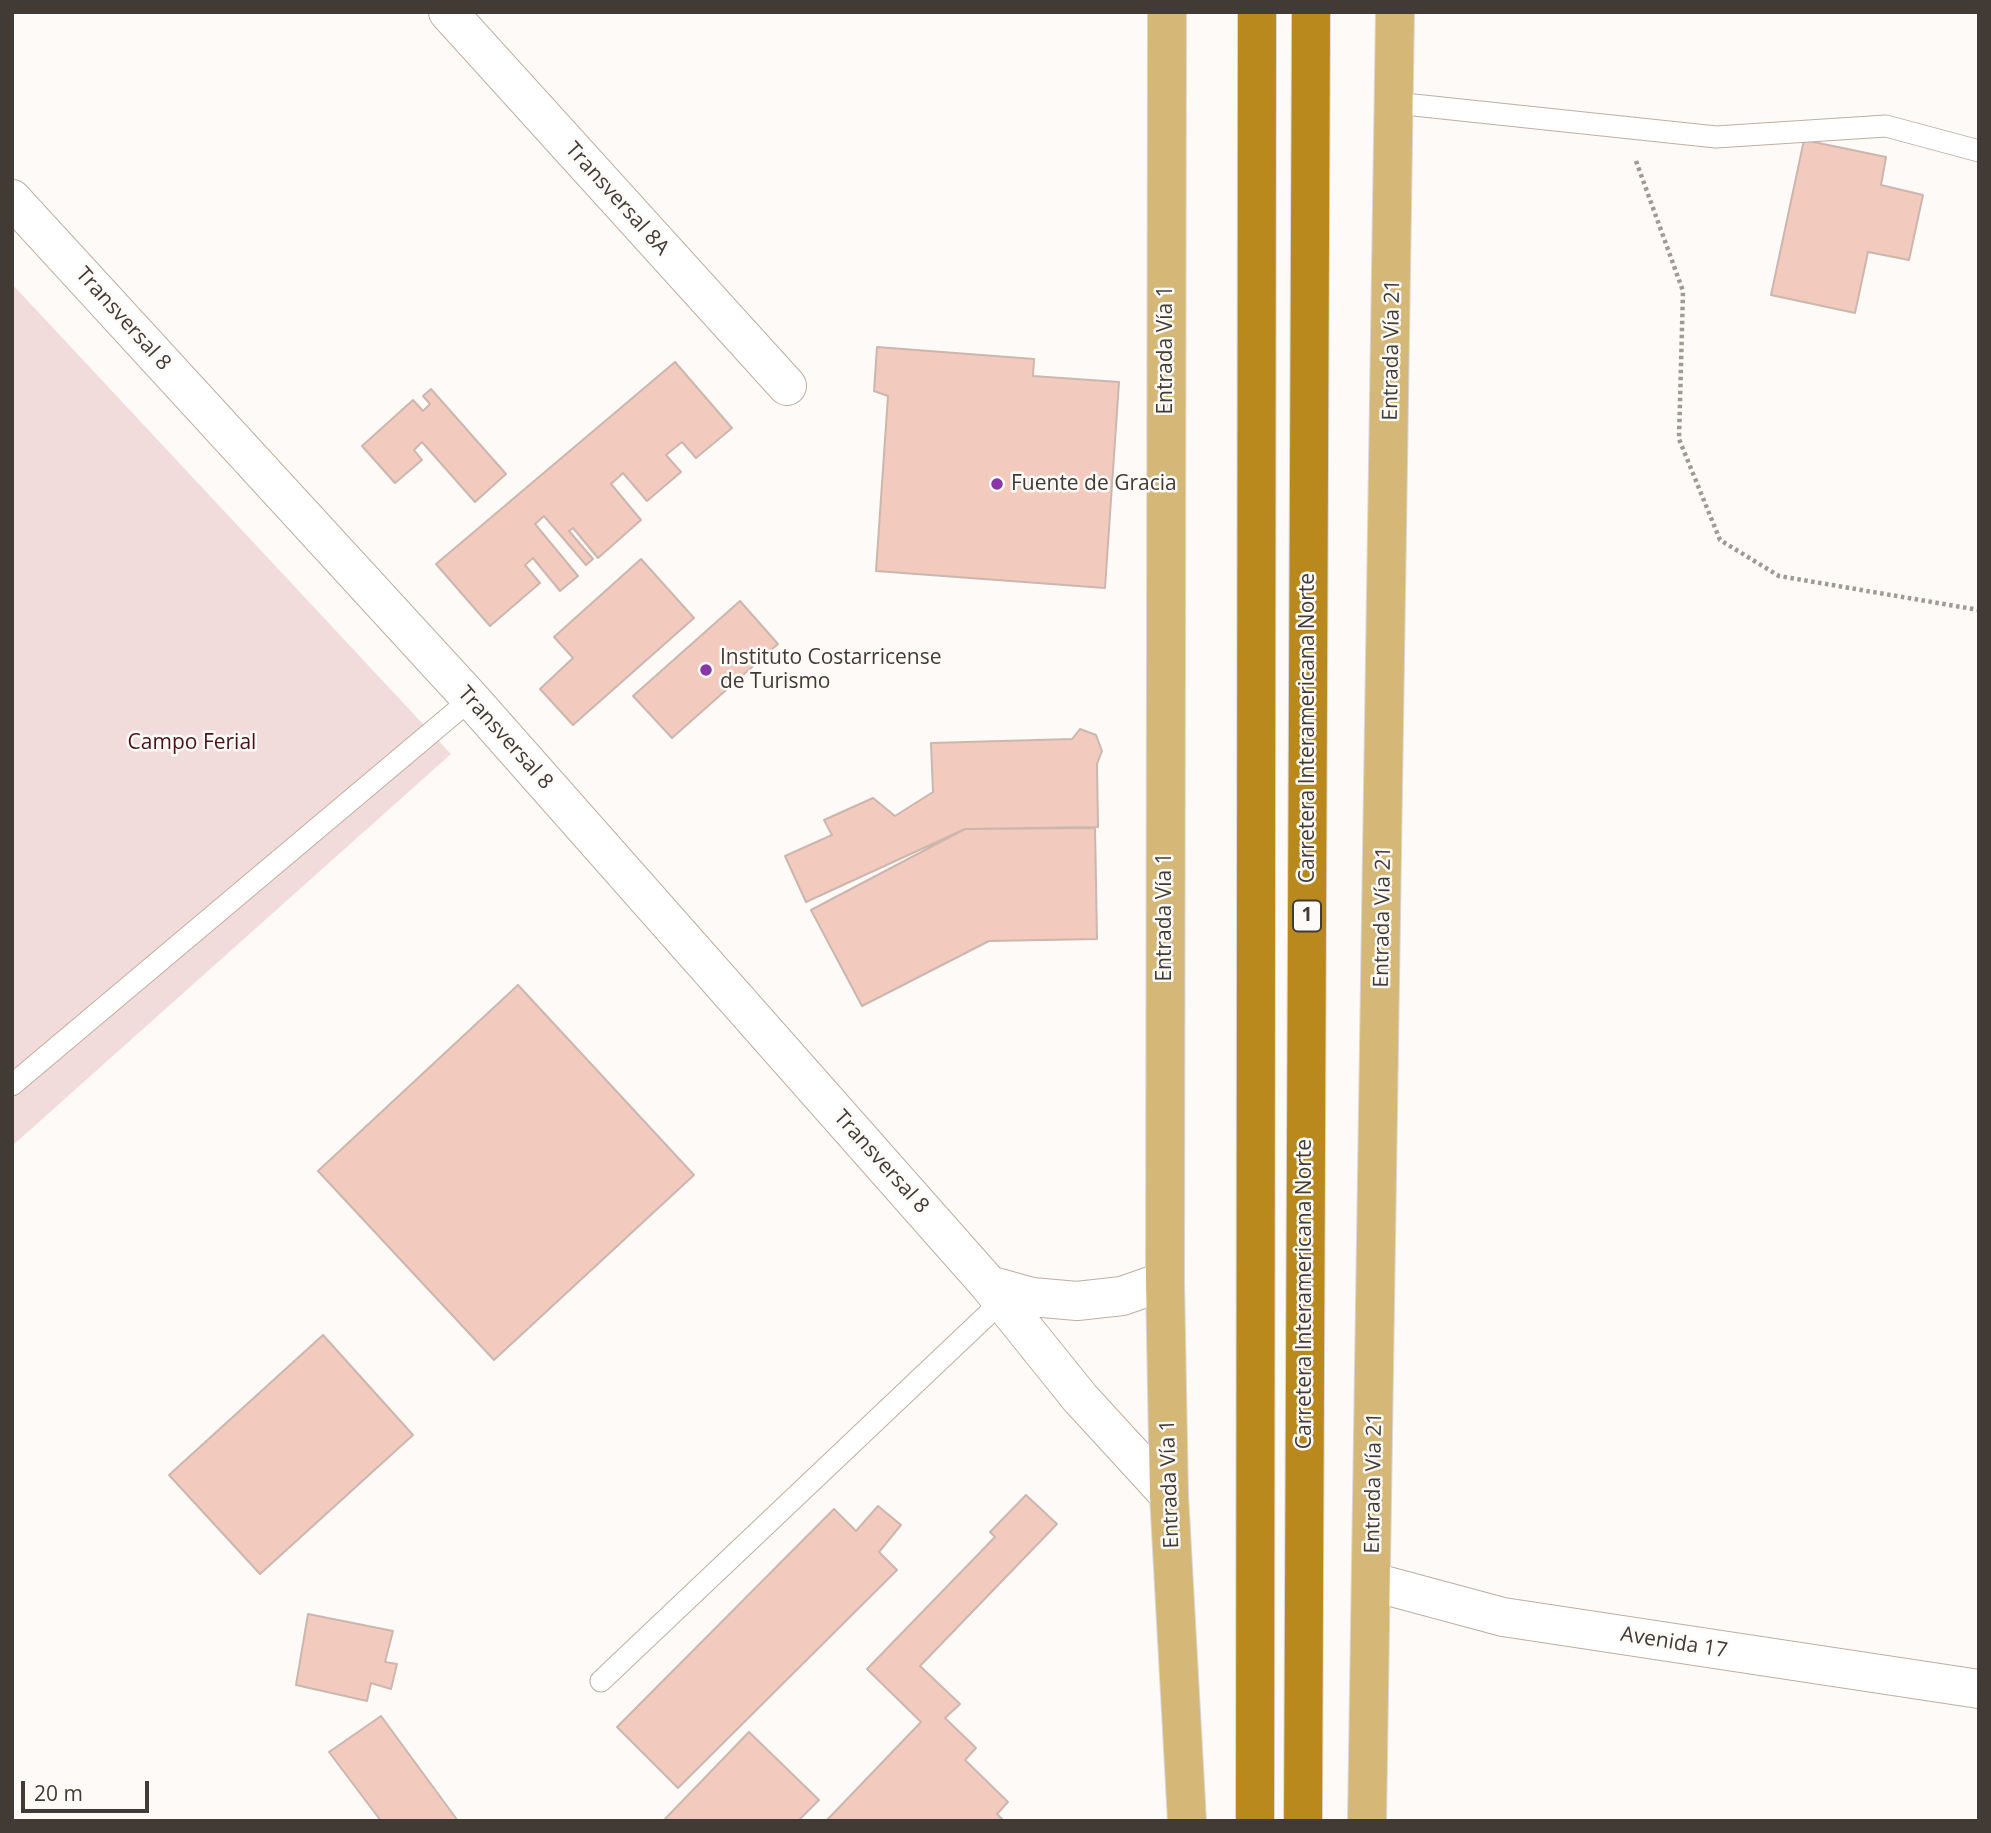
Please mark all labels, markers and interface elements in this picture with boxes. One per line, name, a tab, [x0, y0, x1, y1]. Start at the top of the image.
street label: Transversal 8A	[560, 137, 674, 261]
street label: Transversal 8	[70, 262, 176, 376]
street label: Entrada Vía 21	[1378, 279, 1406, 421]
street label: Entrada Vía 1	[1153, 285, 1179, 415]
place label: Fuente de Gracia	[1011, 471, 1177, 497]
marker: Fuente de Gracia	[989, 476, 1005, 492]
street label: Carretera Interamericana Norte	[1295, 573, 1321, 883]
place label: Instituto Costarricense de Turismo	[720, 645, 941, 695]
marker: Instituto Costarricense de Turismo	[698, 662, 714, 678]
street label: Transversal 8	[452, 681, 558, 795]
park label: Campo Ferial	[128, 730, 256, 756]
street label: Entrada Vía 21	[1369, 846, 1397, 988]
street label: Entrada Vía 1	[1152, 852, 1178, 982]
road number: 1	[1293, 900, 1321, 932]
street label: Transversal 8	[828, 1105, 934, 1219]
street label: Carretera Interamericana Norte	[1292, 1139, 1318, 1449]
street label: Entrada Vía 21	[1360, 1412, 1388, 1554]
street label: Entrada Vía 1	[1155, 1419, 1185, 1549]
street label: Avenida 17	[1619, 1622, 1729, 1664]
scale bar	[24, 1766, 152, 1810]
text: 20 m	[34, 1779, 83, 1807]

